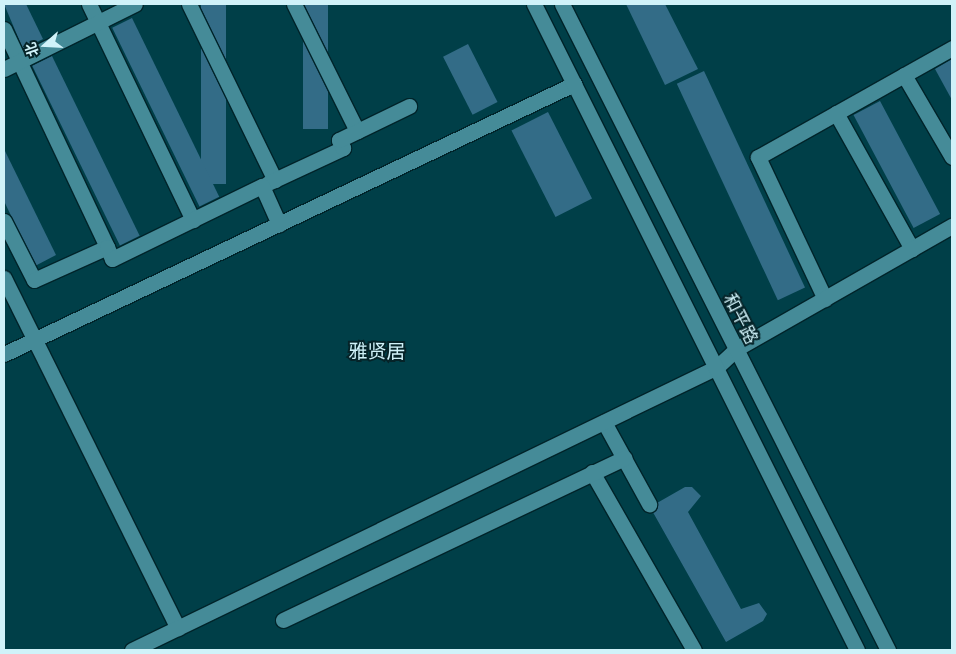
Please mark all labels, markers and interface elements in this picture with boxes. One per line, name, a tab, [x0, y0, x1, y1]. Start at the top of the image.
north arrow	[20, 20, 70, 70]
text: 北	[19, 40, 43, 60]
street label: 和平路	[720, 289, 764, 347]
district label: 雅贤居	[349, 339, 405, 361]

